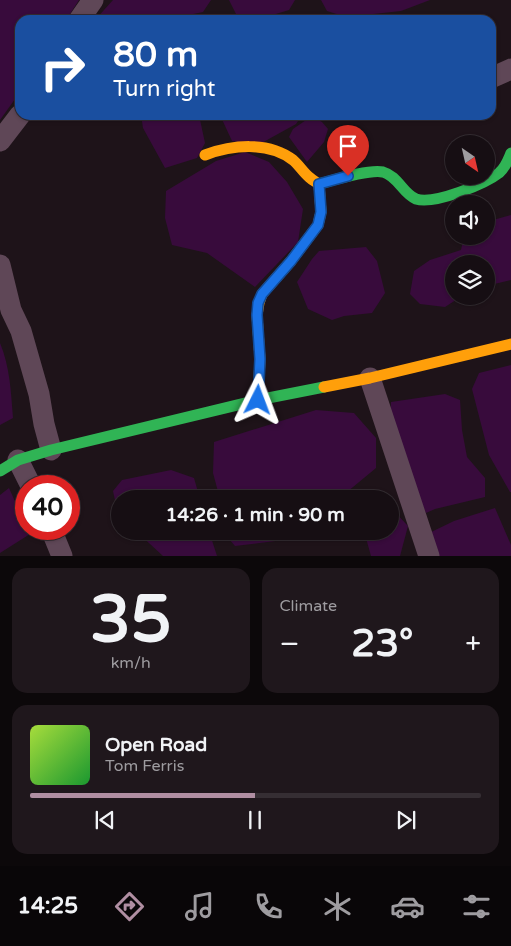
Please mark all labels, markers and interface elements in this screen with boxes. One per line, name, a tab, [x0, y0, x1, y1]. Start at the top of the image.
text: 80 m	[113, 34, 198, 76]
icon: right	[30, 35, 95, 100]
text: Turn right	[113, 76, 215, 102]
pin	[327, 125, 369, 176]
icon: arrive	[334, 132, 362, 160]
north arrow	[445, 135, 495, 185]
map controls	[445, 135, 495, 305]
button: sound	[445, 195, 495, 245]
button: layers	[445, 255, 495, 305]
position arrow	[231, 373, 283, 425]
speed limit sign: 40	[15, 475, 80, 540]
text: 14:26 · 1 min · 90 m	[165, 504, 345, 526]
text: 35	[90, 581, 172, 660]
text: Climate	[280, 596, 337, 616]
text: 23°	[351, 621, 413, 667]
text: −	[280, 627, 299, 661]
text: +	[465, 627, 481, 661]
text: km/h	[111, 653, 151, 673]
text: Open Road	[105, 734, 207, 756]
text: Tom Ferris	[105, 756, 184, 776]
icon: previous	[91, 806, 119, 834]
icon: pause	[241, 806, 269, 834]
icon: next	[392, 806, 420, 834]
icon: directions	[112, 889, 147, 924]
icon: music	[182, 889, 217, 924]
icon: phone	[251, 889, 286, 924]
icon: climate	[320, 889, 355, 924]
icon: car	[390, 889, 425, 924]
icon: filters	[459, 889, 494, 924]
text: 14:25	[17, 893, 78, 919]

